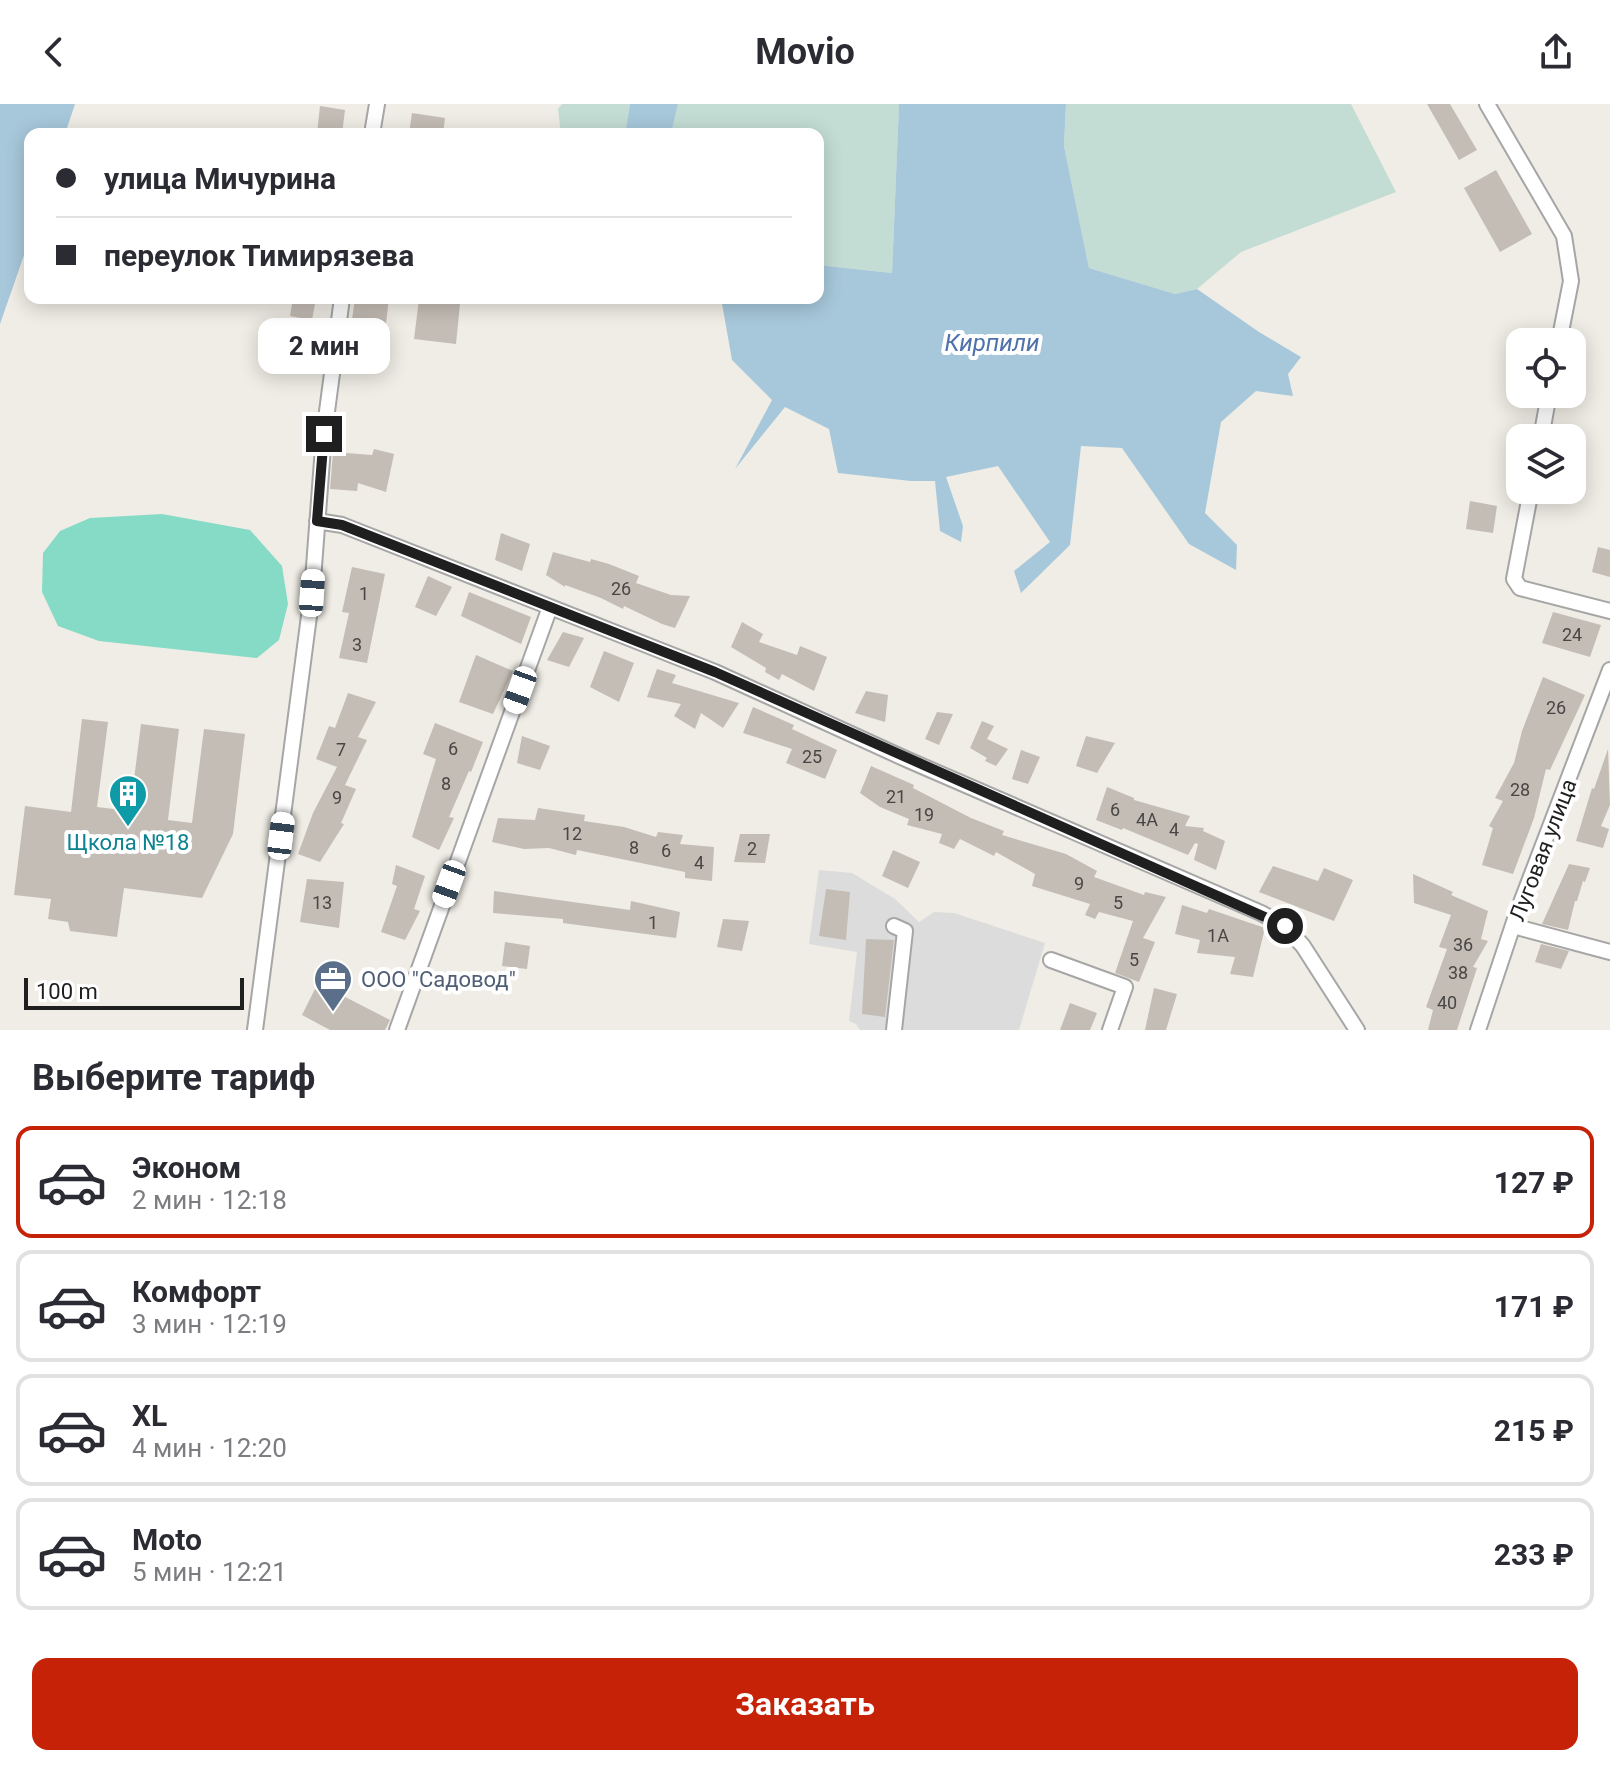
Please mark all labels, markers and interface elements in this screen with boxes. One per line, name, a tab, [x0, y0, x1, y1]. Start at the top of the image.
icon: back	[32, 30, 76, 74]
icon: share	[1534, 30, 1578, 74]
text: Movio	[755, 31, 855, 73]
text: улица Мичурина	[104, 161, 336, 196]
text: переулок Тимирязева	[104, 238, 414, 273]
callout: 2 мин	[258, 318, 390, 374]
map controls	[1506, 328, 1586, 504]
button: locate	[1506, 328, 1586, 408]
water label: Кирпили	[945, 329, 1040, 357]
text: 2 мин	[289, 331, 359, 361]
route end	[306, 416, 342, 452]
button: layers	[1506, 424, 1586, 504]
car	[298, 568, 326, 618]
house number: 26	[611, 578, 631, 599]
house number: 1	[359, 583, 369, 604]
house number: 24	[1562, 624, 1582, 645]
house number: 3	[352, 634, 362, 655]
car	[501, 663, 539, 717]
house number: 26	[1546, 697, 1566, 718]
house number: 6	[448, 738, 458, 759]
house number: 7	[336, 739, 346, 760]
house number: 25	[802, 746, 822, 767]
building icon: Щкола №18	[107, 773, 149, 828]
house number: 8	[441, 773, 451, 794]
street label: Луговая улица	[1504, 775, 1582, 925]
house number: 28	[1510, 779, 1530, 800]
house number: 21	[886, 786, 906, 807]
house number: 9	[332, 787, 342, 808]
house number: 6	[1110, 799, 1120, 820]
house number: 19	[914, 804, 934, 825]
house number: 4А	[1136, 809, 1158, 830]
car	[266, 811, 296, 861]
house number: 4	[1169, 819, 1179, 840]
house number: 12	[562, 823, 582, 844]
place label: Щкола №18	[67, 830, 189, 855]
house number: 8	[629, 837, 639, 858]
house number: 2	[747, 838, 757, 859]
house number: 6	[661, 840, 671, 861]
house number: 4	[694, 852, 704, 873]
car	[430, 857, 468, 911]
house number: 9	[1074, 873, 1084, 894]
house number: 13	[312, 892, 332, 913]
house number: 5	[1113, 892, 1123, 913]
route start	[1267, 908, 1303, 944]
house number: 1	[648, 912, 658, 933]
house number: 1А	[1207, 925, 1229, 946]
house number: 36	[1453, 934, 1473, 955]
house number: 5	[1129, 949, 1139, 970]
office icon: ООО "Садовод"	[312, 958, 354, 1013]
house number: 38	[1448, 962, 1468, 983]
place label: ООО "Садовод"	[361, 967, 516, 992]
scale bar	[24, 974, 244, 1010]
text: 100 m	[36, 979, 98, 1004]
house number: 40	[1437, 992, 1457, 1013]
text: Выберите тариф	[32, 1057, 315, 1099]
icon: car	[36, 1146, 108, 1218]
text: Эконом	[132, 1150, 241, 1185]
text: 127 ₽	[1494, 1165, 1574, 1200]
text: 2 мин · 12:18	[132, 1185, 287, 1215]
icon: car	[36, 1270, 108, 1342]
text: Комфорт	[132, 1274, 261, 1309]
text: 171 ₽	[1494, 1289, 1574, 1324]
text: 3 мин · 12:19	[132, 1309, 287, 1339]
icon: car	[36, 1394, 108, 1466]
text: XL	[132, 1398, 167, 1433]
text: 215 ₽	[1494, 1413, 1574, 1448]
text: 4 мин · 12:20	[132, 1433, 287, 1463]
icon: car	[36, 1518, 108, 1590]
text: Moto	[132, 1522, 202, 1557]
text: 233 ₽	[1494, 1537, 1574, 1572]
text: 5 мин · 12:21	[132, 1557, 287, 1587]
button: Заказать	[32, 1658, 1578, 1750]

